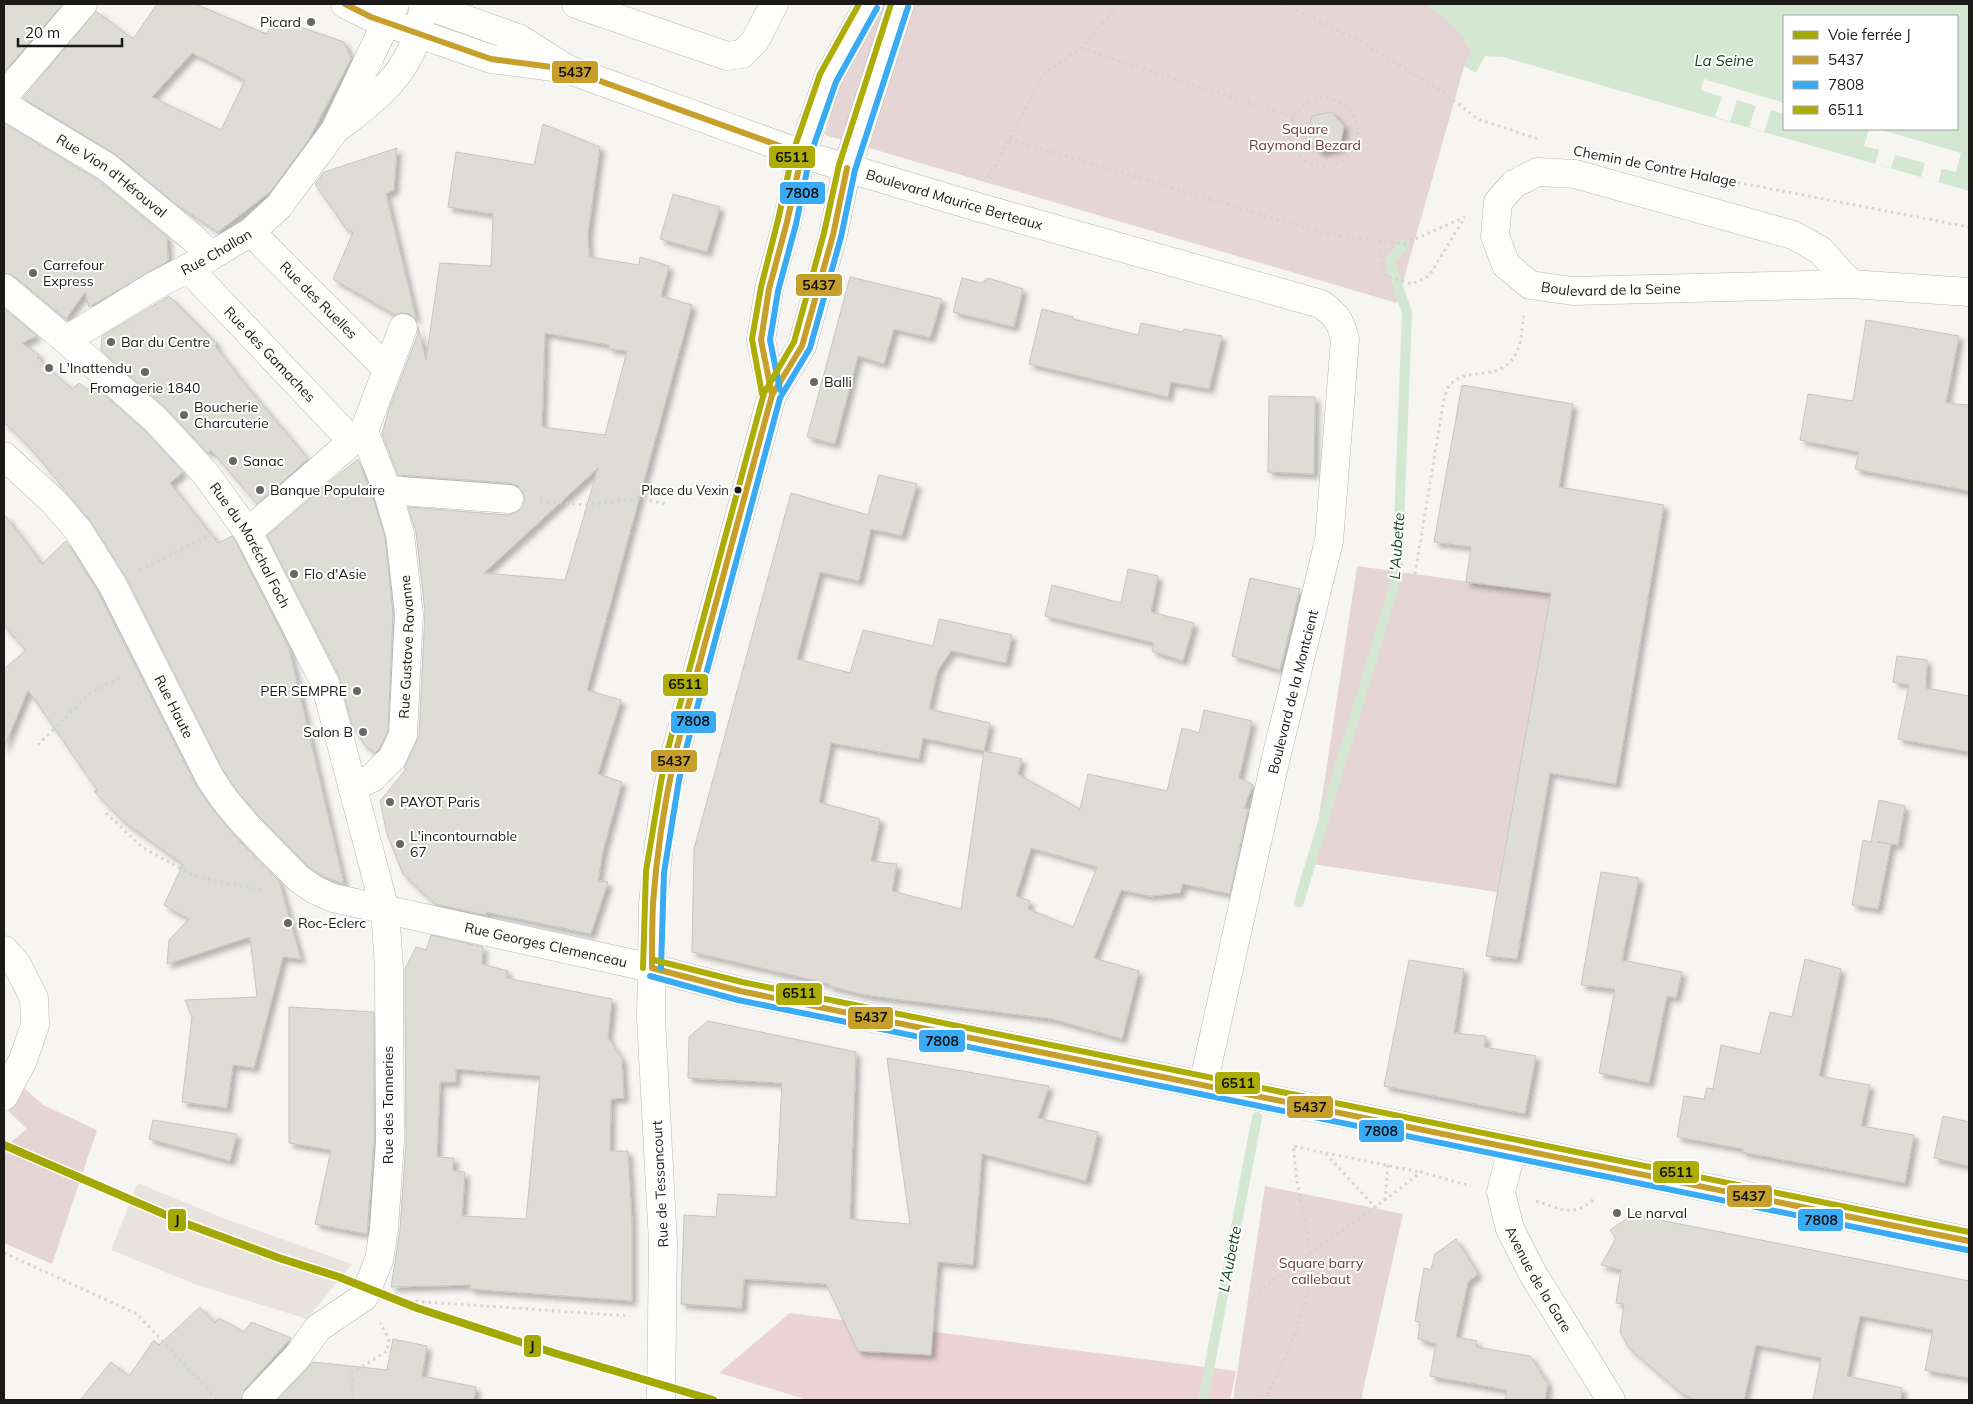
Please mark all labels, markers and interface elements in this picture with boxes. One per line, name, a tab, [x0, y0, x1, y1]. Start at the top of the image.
place label: Picard	[260, 13, 301, 31]
scale bar	[18, 15, 121, 47]
legend	[1783, 15, 1958, 130]
marker: Picard	[305, 16, 317, 28]
text: 20 m	[25, 23, 60, 42]
text: Voie ferrée J	[1828, 25, 1911, 44]
text: 5437	[1828, 50, 1864, 69]
water label: La Seine	[1694, 51, 1754, 70]
line badge: 5437	[551, 60, 599, 84]
text: 5437	[558, 63, 592, 81]
text: 7808	[1828, 75, 1864, 94]
text: 6511	[1828, 100, 1864, 119]
park label: Square Raymond Bezard	[1249, 120, 1361, 154]
street label: Rue Vion d'Hérouval	[53, 130, 170, 222]
street label: Chemin de Contre Halage	[1572, 141, 1738, 191]
line badge: 6511	[768, 145, 816, 169]
text: 6511	[775, 148, 809, 166]
street label: Boulevard Maurice Berteaux	[864, 165, 1045, 234]
line badge: 7808	[779, 181, 826, 205]
text: 7808	[785, 184, 819, 202]
street label: Rue Challan	[178, 225, 255, 279]
place label: Carrefour Express	[43, 256, 105, 290]
street label: Rue des Ruelles	[276, 257, 361, 343]
marker: Carrefour Express	[27, 267, 39, 279]
line badge: 5437	[795, 273, 843, 297]
text: 5437	[802, 276, 836, 294]
street label: Boulevard de la Seine	[1540, 278, 1681, 300]
street label: Rue des Gamaches	[220, 303, 319, 406]
place label: Bar du Centre	[121, 333, 210, 351]
marker: Bar du Centre	[105, 336, 117, 348]
place label: L'Inattendu	[59, 359, 132, 377]
marker: L'Inattendu	[43, 362, 55, 374]
marker: Fromagerie 1840	[139, 366, 151, 378]
place label: Balli	[824, 373, 852, 391]
marker: Balli	[808, 376, 820, 388]
place label: Fromagerie 1840	[90, 379, 200, 397]
place label: Boucherie Charcuterie	[194, 398, 269, 432]
marker: Boucherie Charcuterie	[178, 409, 190, 421]
place label: Sanac	[243, 452, 284, 470]
marker: Sanac	[227, 455, 239, 467]
street label: Rue du Maréchal Foch	[206, 479, 294, 611]
place label: Banque Populaire	[270, 481, 385, 499]
place label: Place du Vexin	[641, 482, 729, 498]
marker: Banque Populaire	[254, 484, 266, 496]
marker: Place du Vexin	[733, 485, 743, 495]
water label: L'Aubette	[1385, 512, 1408, 580]
place label: Flo d'Asie	[304, 565, 366, 583]
marker: Flo d'Asie	[288, 568, 300, 580]
street label: Rue Gustave Ravanne	[395, 574, 418, 719]
street label: Boulevard de la Montcient	[1264, 608, 1322, 776]
street label: Rue Haute	[150, 672, 197, 741]
line badge: 6511	[662, 673, 709, 697]
text: 6511	[668, 675, 702, 693]
place label: PER SEMPRE	[260, 682, 347, 700]
marker: PER SEMPRE	[351, 685, 363, 697]
line badge: 7808	[670, 710, 717, 734]
text: 7808	[676, 712, 710, 730]
place label: Salon B	[303, 723, 353, 741]
marker: Salon B	[357, 726, 369, 738]
line badge: 5437	[650, 749, 698, 773]
text: 5437	[657, 752, 691, 770]
place label: PAYOT Paris	[400, 793, 480, 811]
marker: PAYOT Paris	[384, 796, 396, 808]
place label: L'incontournable 67	[410, 827, 517, 861]
marker: L'incontournable 67	[394, 838, 406, 850]
place label: Roc-Eclerc	[298, 914, 366, 932]
marker: Roc-Eclerc	[282, 917, 294, 929]
street label: Rue Georges Clemenceau	[463, 918, 629, 971]
line badge: 6511	[775, 982, 823, 1006]
text: 6511	[782, 984, 816, 1002]
line badge: 5437	[847, 1006, 894, 1030]
text: 5437	[854, 1008, 888, 1026]
line badge: 7808	[918, 1029, 966, 1053]
text: 7808	[925, 1032, 959, 1050]
street label: Rue des Tanneries	[379, 1046, 397, 1164]
line badge: 6511	[1214, 1071, 1261, 1095]
text: 6511	[1221, 1074, 1255, 1092]
line badge: 5437	[1286, 1095, 1334, 1119]
text: 5437	[1293, 1098, 1327, 1116]
line badge: 7808	[1358, 1119, 1405, 1143]
street label: Rue de Tessancourt	[648, 1120, 672, 1248]
text: 7808	[1364, 1122, 1398, 1140]
line badge: 6511	[1652, 1160, 1700, 1184]
text: 6511	[1659, 1163, 1693, 1181]
line badge: 5437	[1726, 1184, 1773, 1208]
text: 5437	[1732, 1187, 1766, 1205]
place label: Le narval	[1627, 1204, 1687, 1222]
marker: Le narval	[1611, 1207, 1623, 1219]
line badge: J	[167, 1208, 187, 1232]
line badge: 7808	[1797, 1208, 1844, 1232]
text: J	[174, 1211, 180, 1229]
text: 7808	[1804, 1211, 1838, 1229]
street label: Avenue de la Gare	[1501, 1223, 1576, 1335]
water label: L'Aubette	[1214, 1224, 1245, 1293]
park label: Square barry callebaut	[1279, 1254, 1364, 1288]
line badge: J	[523, 1334, 542, 1358]
text: J	[529, 1337, 535, 1355]

